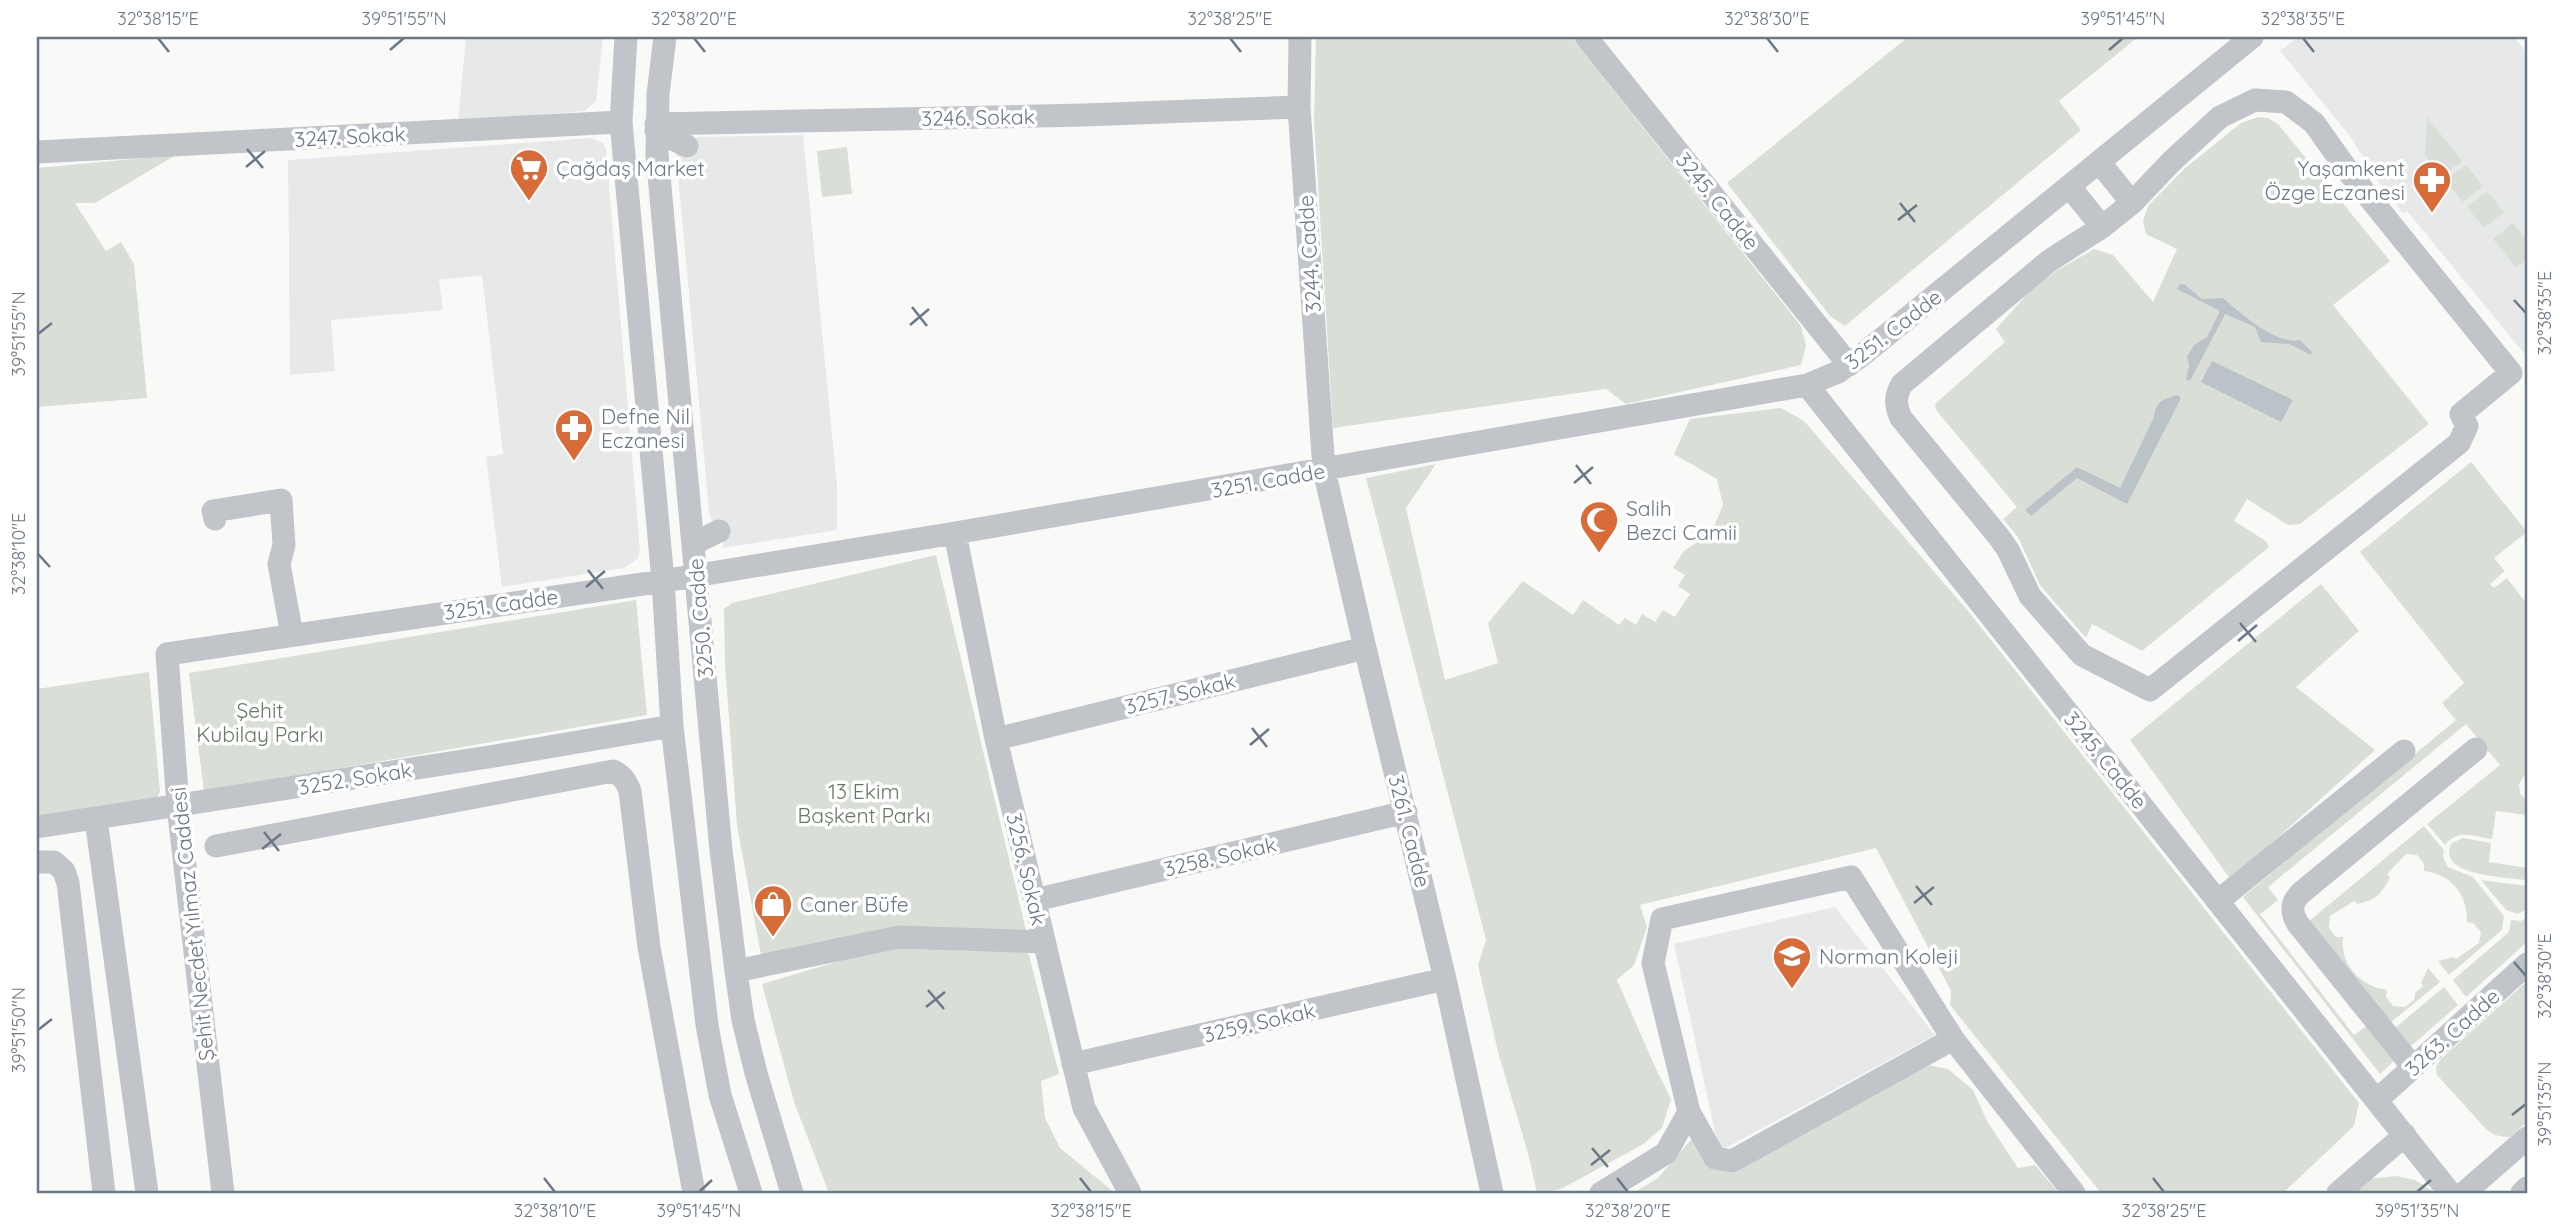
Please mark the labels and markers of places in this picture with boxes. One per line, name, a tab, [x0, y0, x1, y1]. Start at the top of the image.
supermarket icon: Çağdaş Market	[508, 147, 550, 202]
place label: Çağdaş Market	[556, 155, 705, 181]
place label: Yaşamkent Özge Eczanesi	[2265, 155, 2405, 205]
pharmacy icon: Yaşamkent Özge Eczanesi	[2411, 159, 2453, 214]
place label: Defne Nil Eczanesi	[601, 403, 690, 453]
pharmacy icon: Defne Nil Eczanesi	[553, 407, 595, 462]
place label: Salih Bezci Camii	[1626, 495, 1737, 545]
mosque icon: Salih Bezci Camii	[1578, 499, 1620, 554]
shop icon: Caner Büfe	[752, 883, 794, 938]
place label: Caner Büfe	[800, 891, 909, 917]
school or university icon: Norman Koleji	[1771, 935, 1813, 990]
place label: Norman Koleji	[1819, 943, 1958, 969]

